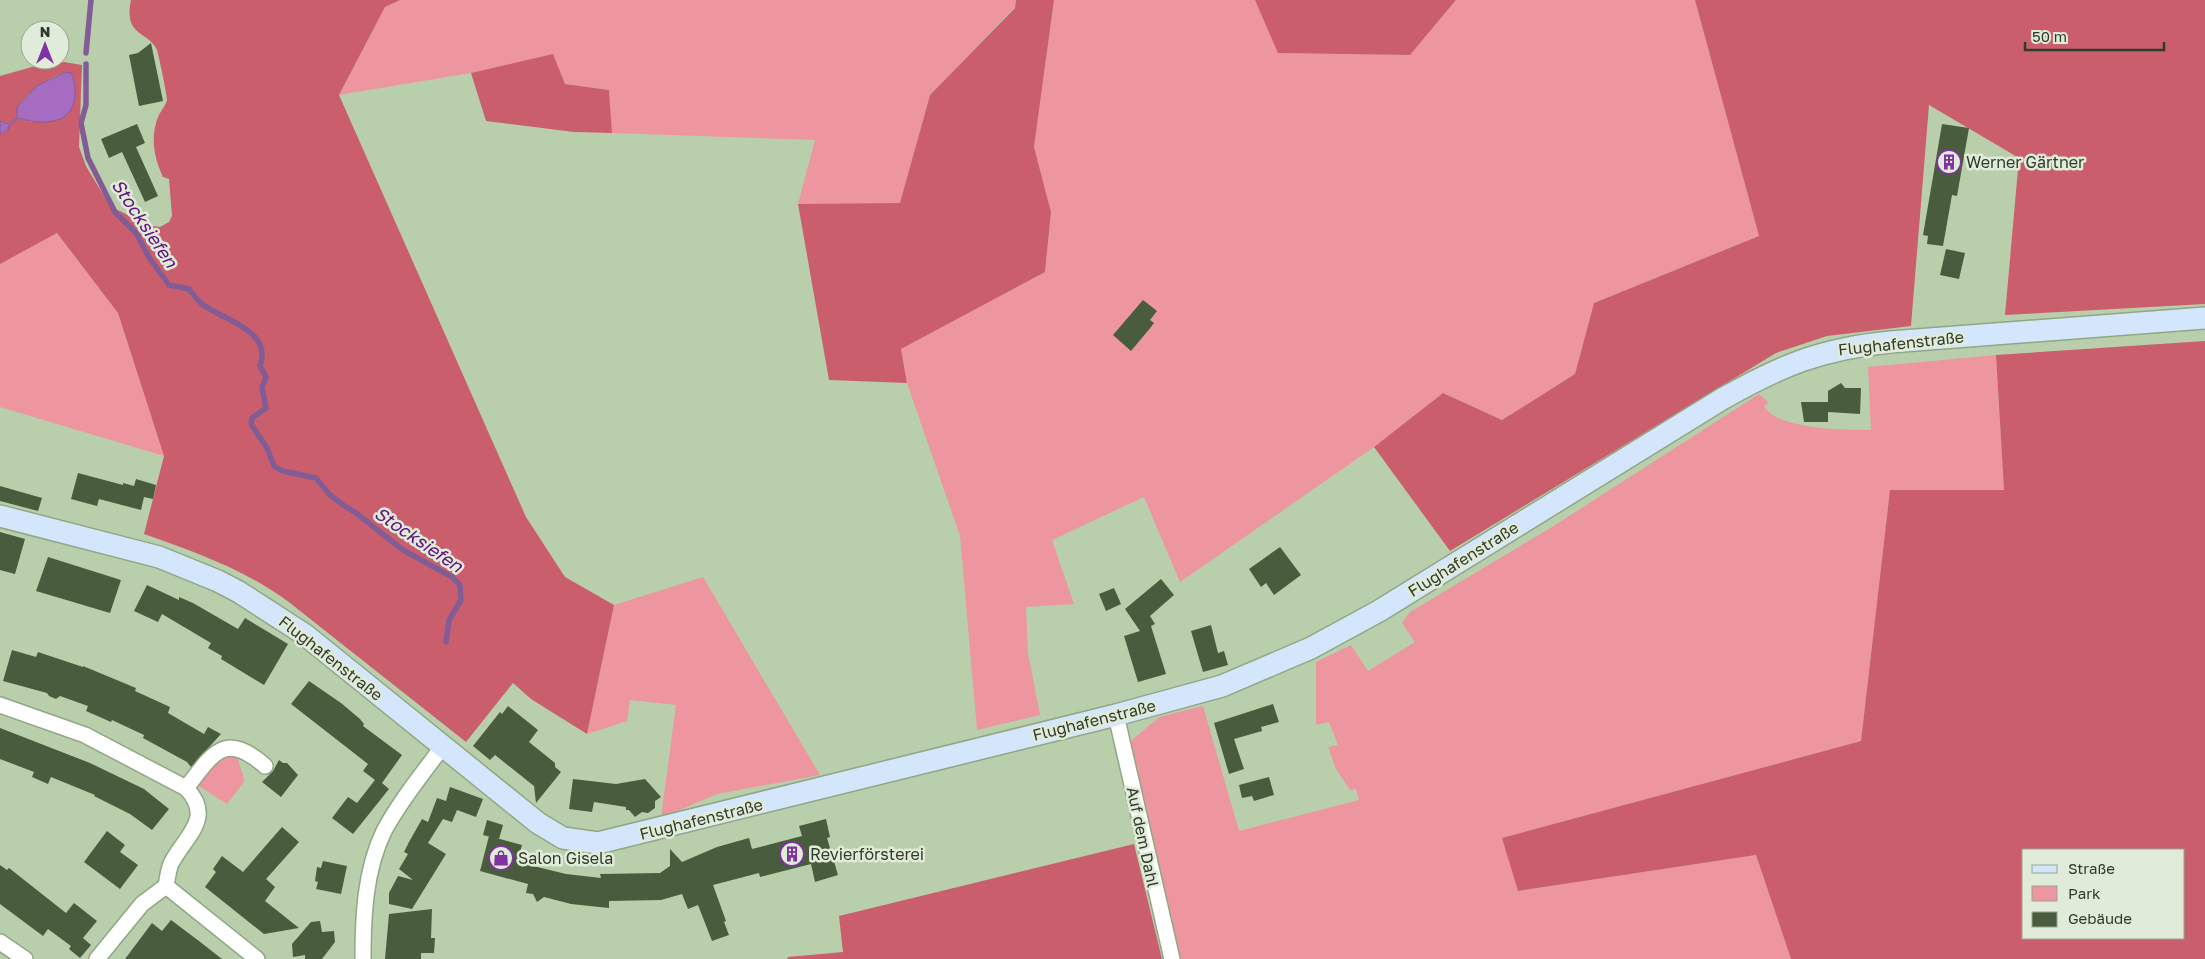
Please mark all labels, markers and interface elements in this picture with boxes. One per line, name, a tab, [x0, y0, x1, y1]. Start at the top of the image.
north arrow	[20, 20, 70, 70]
scale bar	[2025, 20, 2164, 52]
text: N	[40, 23, 50, 40]
text: 50 m	[2032, 27, 2067, 45]
building icon: Werner Gärtner	[1936, 149, 1962, 175]
place label: Werner Gärtner	[1966, 152, 2084, 172]
water label: Stocksiefen	[107, 175, 183, 272]
street label: Flughafenstraße	[1837, 326, 1965, 360]
water label: Stocksiefen	[371, 501, 468, 577]
street label: Flughafenstraße	[1404, 517, 1522, 601]
street label: Flughafenstraße	[275, 611, 387, 705]
street label: Flughafenstraße	[1030, 695, 1158, 745]
street label: Auf dem Dahl	[1123, 785, 1163, 889]
street label: Flughafenstraße	[637, 794, 765, 844]
building icon: Revierförsterei	[779, 841, 805, 867]
place label: Revierförsterei	[810, 844, 924, 864]
shop icon: Salon Gisela	[488, 845, 514, 871]
place label: Salon Gisela	[518, 848, 613, 868]
legend	[2022, 849, 2185, 939]
text: Straße	[2068, 859, 2115, 877]
text: Park	[2068, 884, 2101, 902]
text: Gebäude	[2068, 909, 2132, 927]

